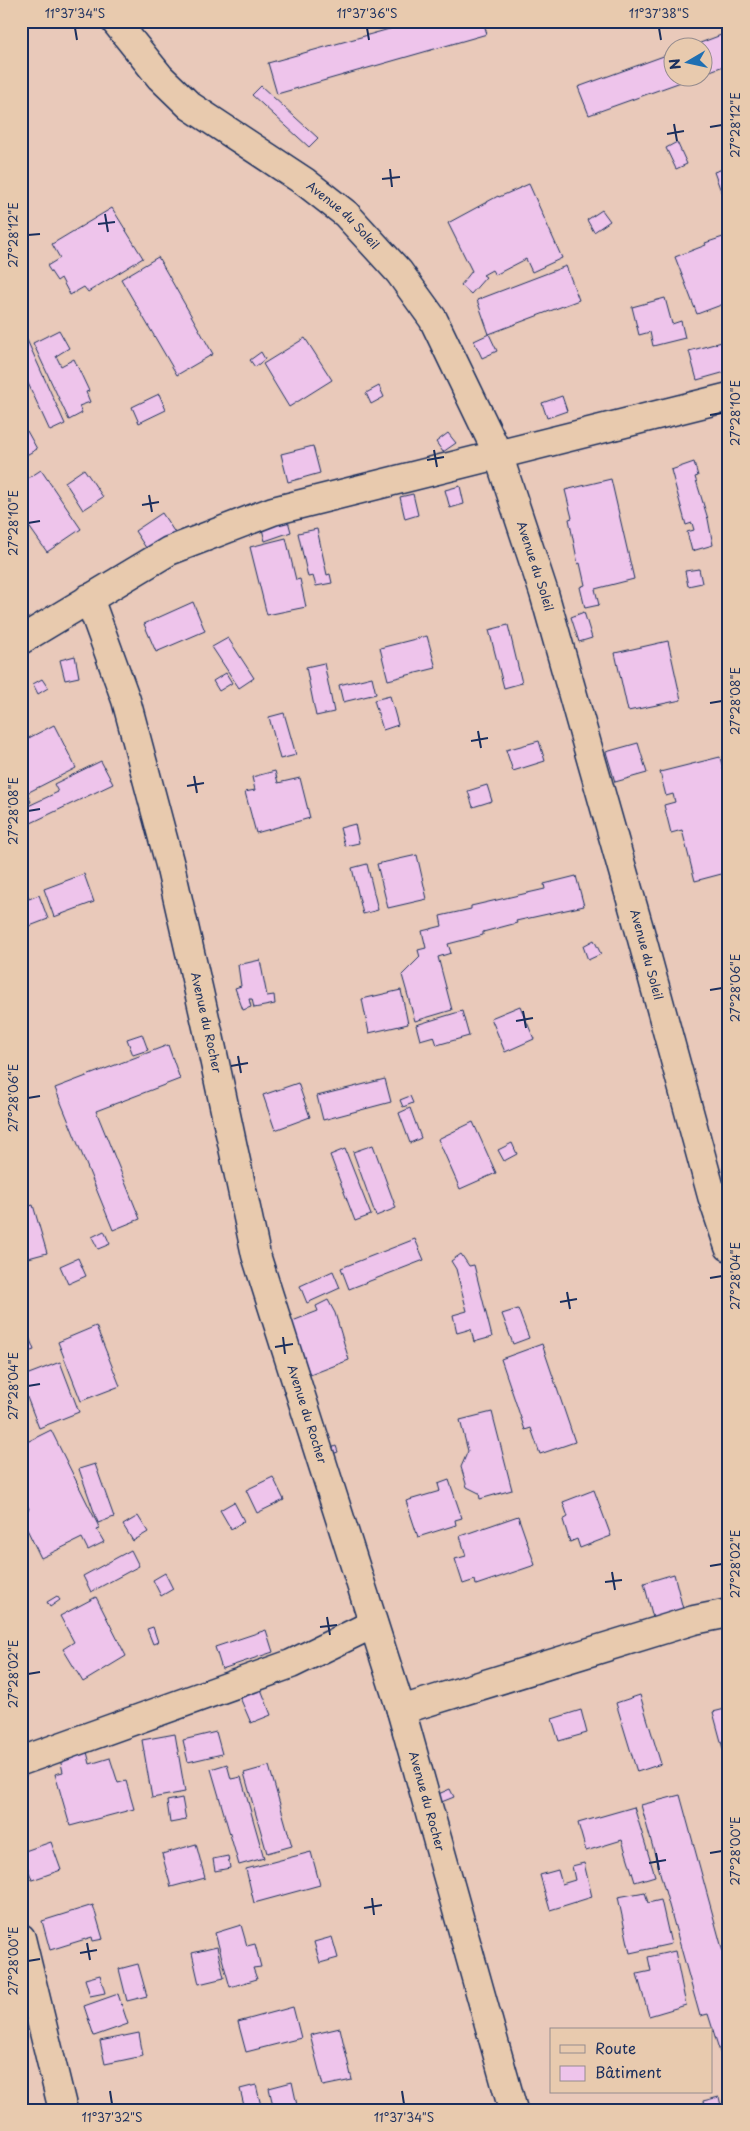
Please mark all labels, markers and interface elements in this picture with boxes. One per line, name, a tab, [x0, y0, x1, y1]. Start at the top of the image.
text: 11°37'34"S	[45, 4, 105, 22]
text: 11°37'36"S	[336, 4, 398, 22]
text: 11°37'38"S	[629, 4, 689, 22]
north arrow	[662, 38, 712, 88]
text: N	[663, 57, 686, 71]
text: 27°28'12"E	[726, 92, 744, 158]
street label: Avenue du Soleil	[303, 176, 384, 253]
text: 27°28'12"E	[4, 202, 22, 268]
text: 27°28'10"E	[726, 380, 744, 446]
text: 27°28'10"E	[4, 490, 22, 556]
street label: Avenue du Soleil	[513, 519, 559, 613]
text: 27°28'08"E	[726, 667, 744, 735]
text: 27°28'08"E	[4, 777, 22, 845]
street label: Avenue du Soleil	[626, 907, 668, 1002]
text: 27°28'06"E	[726, 954, 744, 1022]
street label: Avenue du Rocher	[187, 970, 227, 1075]
text: 27°28'06"E	[4, 1064, 22, 1132]
text: 27°28'04"E	[726, 1242, 744, 1310]
text: 27°28'04"E	[4, 1352, 22, 1420]
street label: Avenue du Rocher	[284, 1362, 332, 1466]
text: 27°28'02"E	[726, 1530, 744, 1598]
text: 27°28'02"E	[4, 1640, 22, 1708]
street label: Avenue du Rocher	[405, 1749, 450, 1853]
text: 27°28'00"E	[726, 1816, 744, 1886]
text: 27°28'00"E	[4, 1926, 22, 1996]
legend	[550, 2028, 712, 2094]
text: Route	[595, 2036, 636, 2059]
text: Bâtiment	[595, 2060, 662, 2083]
text: 11°37'32"S	[82, 2108, 142, 2126]
text: 11°37'34"S	[374, 2108, 434, 2126]

